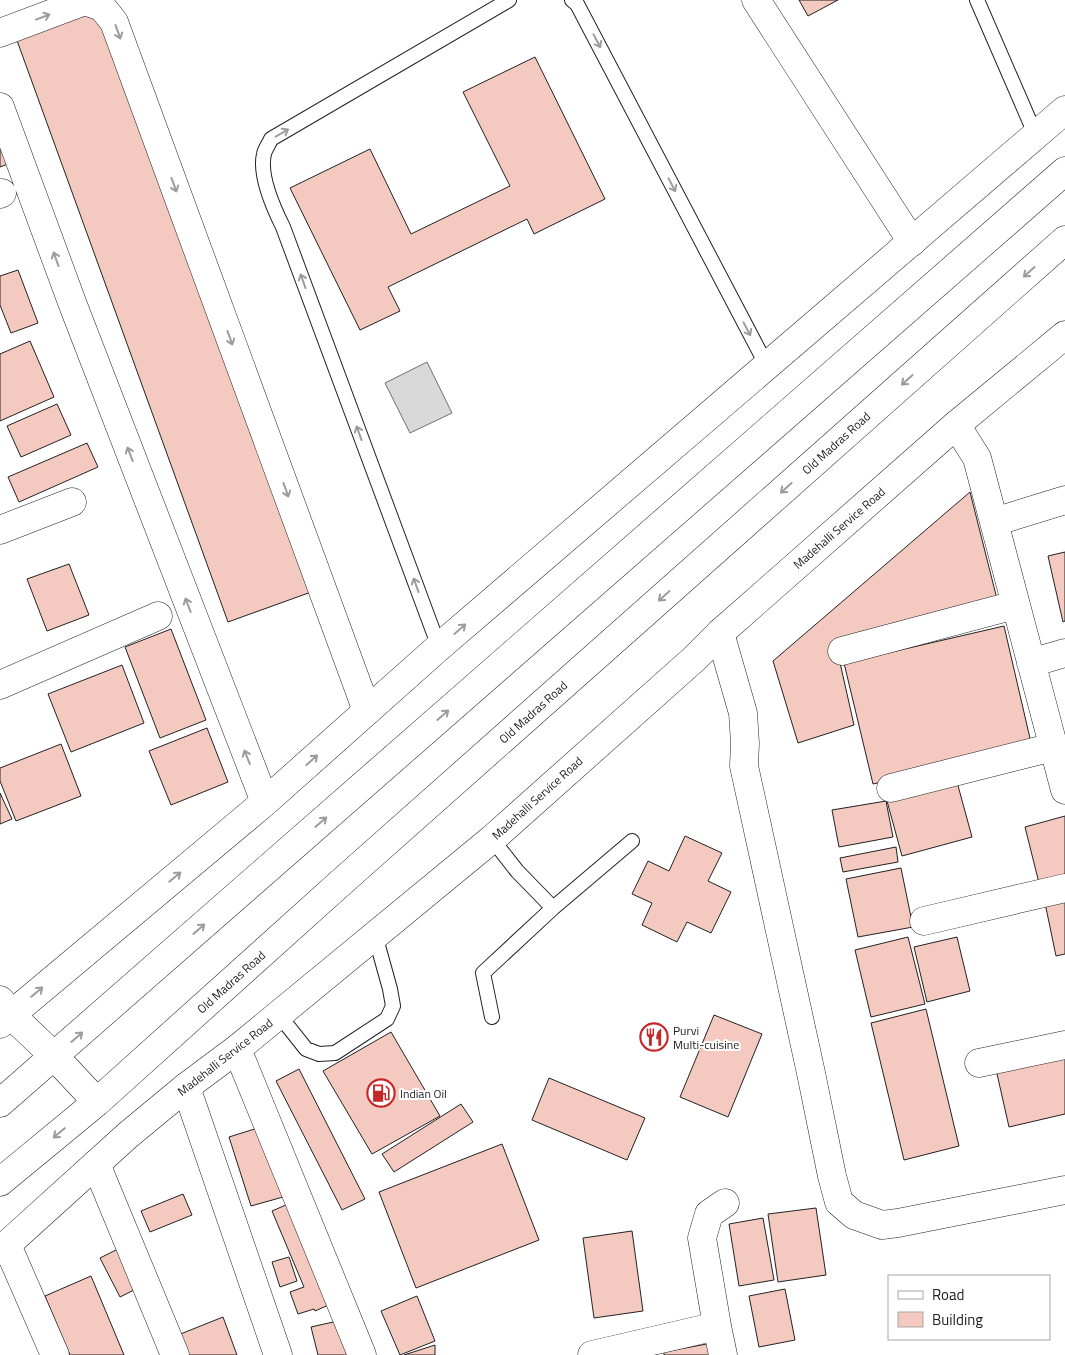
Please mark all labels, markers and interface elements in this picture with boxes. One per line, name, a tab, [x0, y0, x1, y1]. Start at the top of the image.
one-way arrow	[34, 12, 50, 21]
one-way arrow	[114, 24, 123, 40]
one-way arrow	[592, 34, 602, 49]
one-way arrow	[275, 128, 289, 138]
one-way arrow	[170, 177, 179, 192]
one-way arrow	[667, 178, 677, 193]
one-way arrow	[51, 252, 60, 267]
one-way arrow	[1022, 266, 1035, 278]
one-way arrow	[298, 273, 307, 289]
one-way arrow	[743, 322, 753, 336]
one-way arrow	[226, 329, 235, 345]
one-way arrow	[901, 374, 914, 385]
street label: Old Madras Road	[798, 407, 874, 479]
one-way arrow	[354, 426, 363, 441]
one-way arrow	[125, 446, 134, 462]
one-way arrow	[282, 482, 291, 497]
one-way arrow	[779, 482, 792, 494]
street label: Madehalli Service Road	[789, 483, 889, 573]
one-way arrow	[411, 578, 420, 593]
one-way arrow	[658, 590, 671, 601]
one-way arrow	[183, 598, 192, 613]
one-way arrow	[454, 623, 467, 635]
street label: Old Madras Road	[495, 676, 571, 748]
one-way arrow	[437, 710, 450, 721]
one-way arrow	[241, 750, 251, 765]
street label: Madehalli Service Road	[487, 752, 587, 844]
one-way arrow	[306, 754, 319, 766]
one-way arrow	[314, 817, 327, 828]
one-way arrow	[169, 871, 182, 882]
one-way arrow	[192, 924, 205, 935]
street label: Old Madras Road	[193, 946, 269, 1018]
one-way arrow	[30, 987, 43, 998]
street label: Madehalli Service Road	[173, 1014, 277, 1100]
place label: Purvi Multi-cuisine	[673, 1021, 739, 1054]
restaurant icon: Purvi Multi-cuisine	[639, 1022, 669, 1052]
one-way arrow	[70, 1031, 83, 1042]
fuel station icon: Indian Oil	[366, 1078, 396, 1108]
place label: Indian Oil	[400, 1084, 447, 1103]
one-way arrow	[53, 1128, 66, 1139]
legend	[888, 1275, 1050, 1340]
text: Road	[932, 1283, 964, 1306]
text: Building	[932, 1308, 983, 1331]

